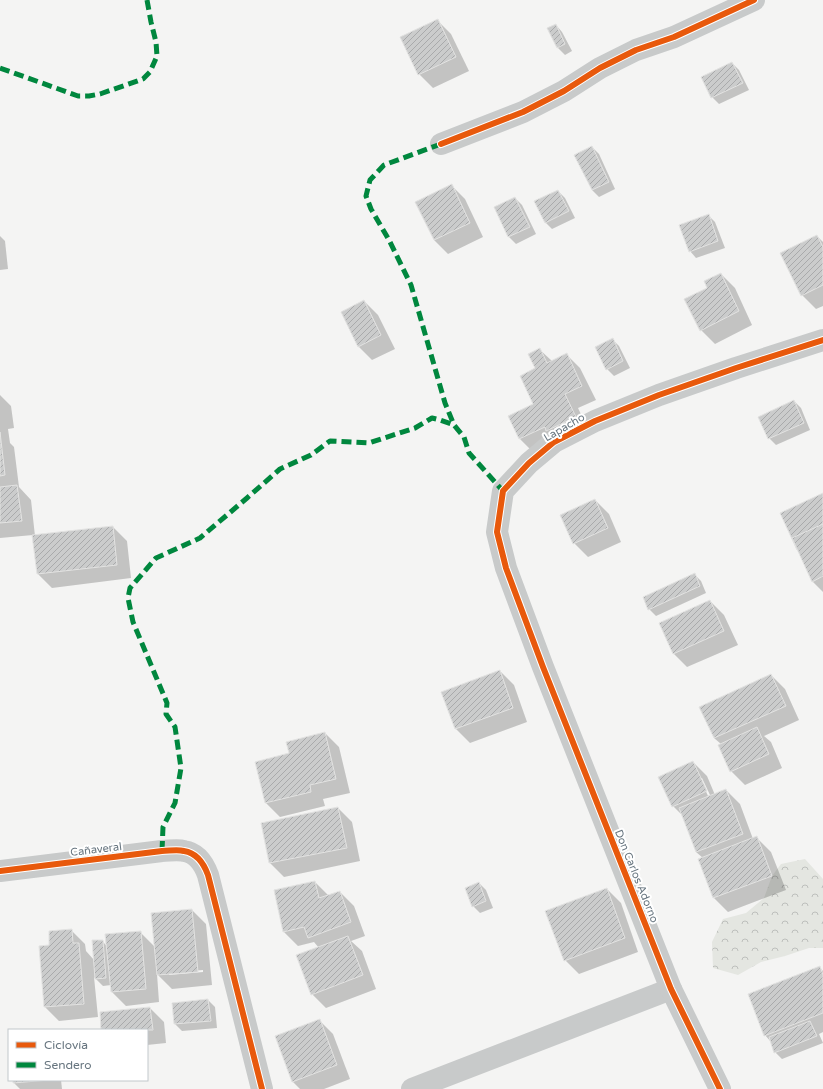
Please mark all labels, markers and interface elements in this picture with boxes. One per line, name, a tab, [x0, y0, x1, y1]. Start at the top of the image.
street label: Lapacho	[542, 410, 587, 444]
street label: Don Carlos Adorno	[612, 828, 661, 925]
street label: Cañaveral	[70, 840, 123, 859]
legend	[8, 1029, 148, 1081]
text: Ciclovía	[44, 1038, 88, 1052]
text: Sendero	[44, 1058, 92, 1072]

